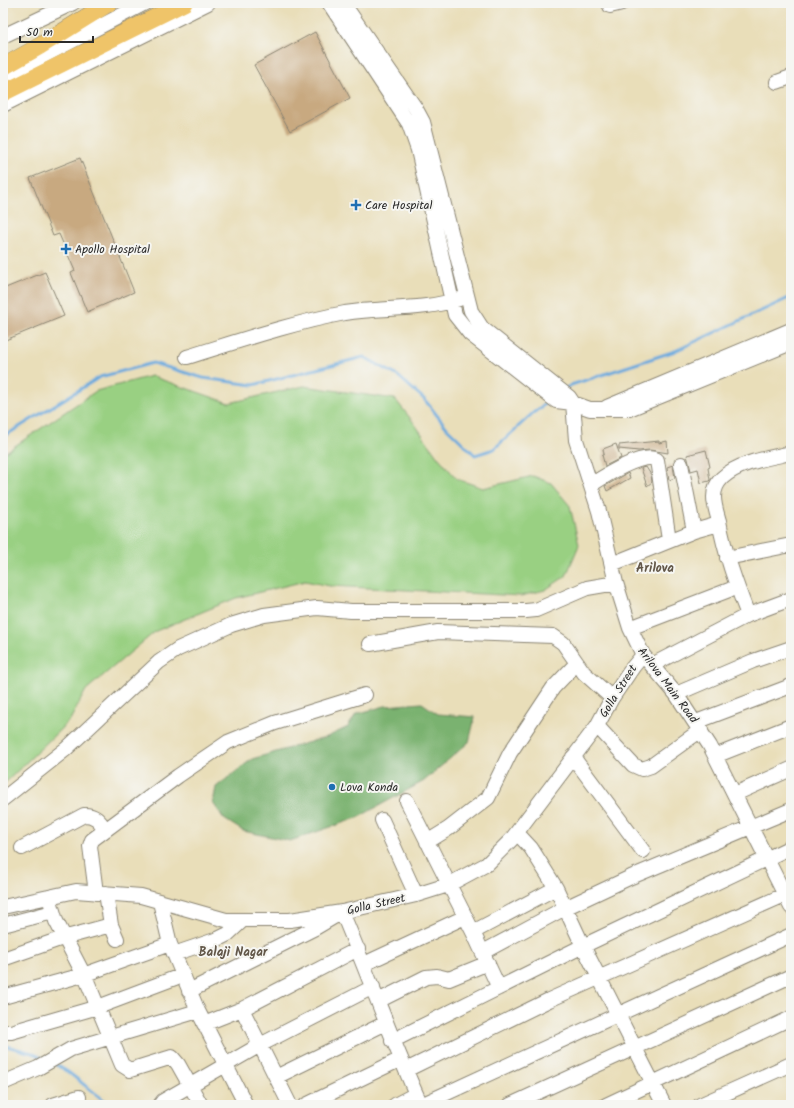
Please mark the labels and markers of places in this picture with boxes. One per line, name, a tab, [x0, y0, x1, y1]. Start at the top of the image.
place label: Care Hospital	[365, 196, 432, 215]
marker: Care Hospital	[350, 199, 362, 211]
place label: Apollo Hospital	[75, 240, 150, 259]
marker: Apollo Hospital	[60, 243, 72, 255]
place label: Lova Konda	[340, 778, 398, 797]
marker: Lova Konda	[327, 782, 337, 792]

